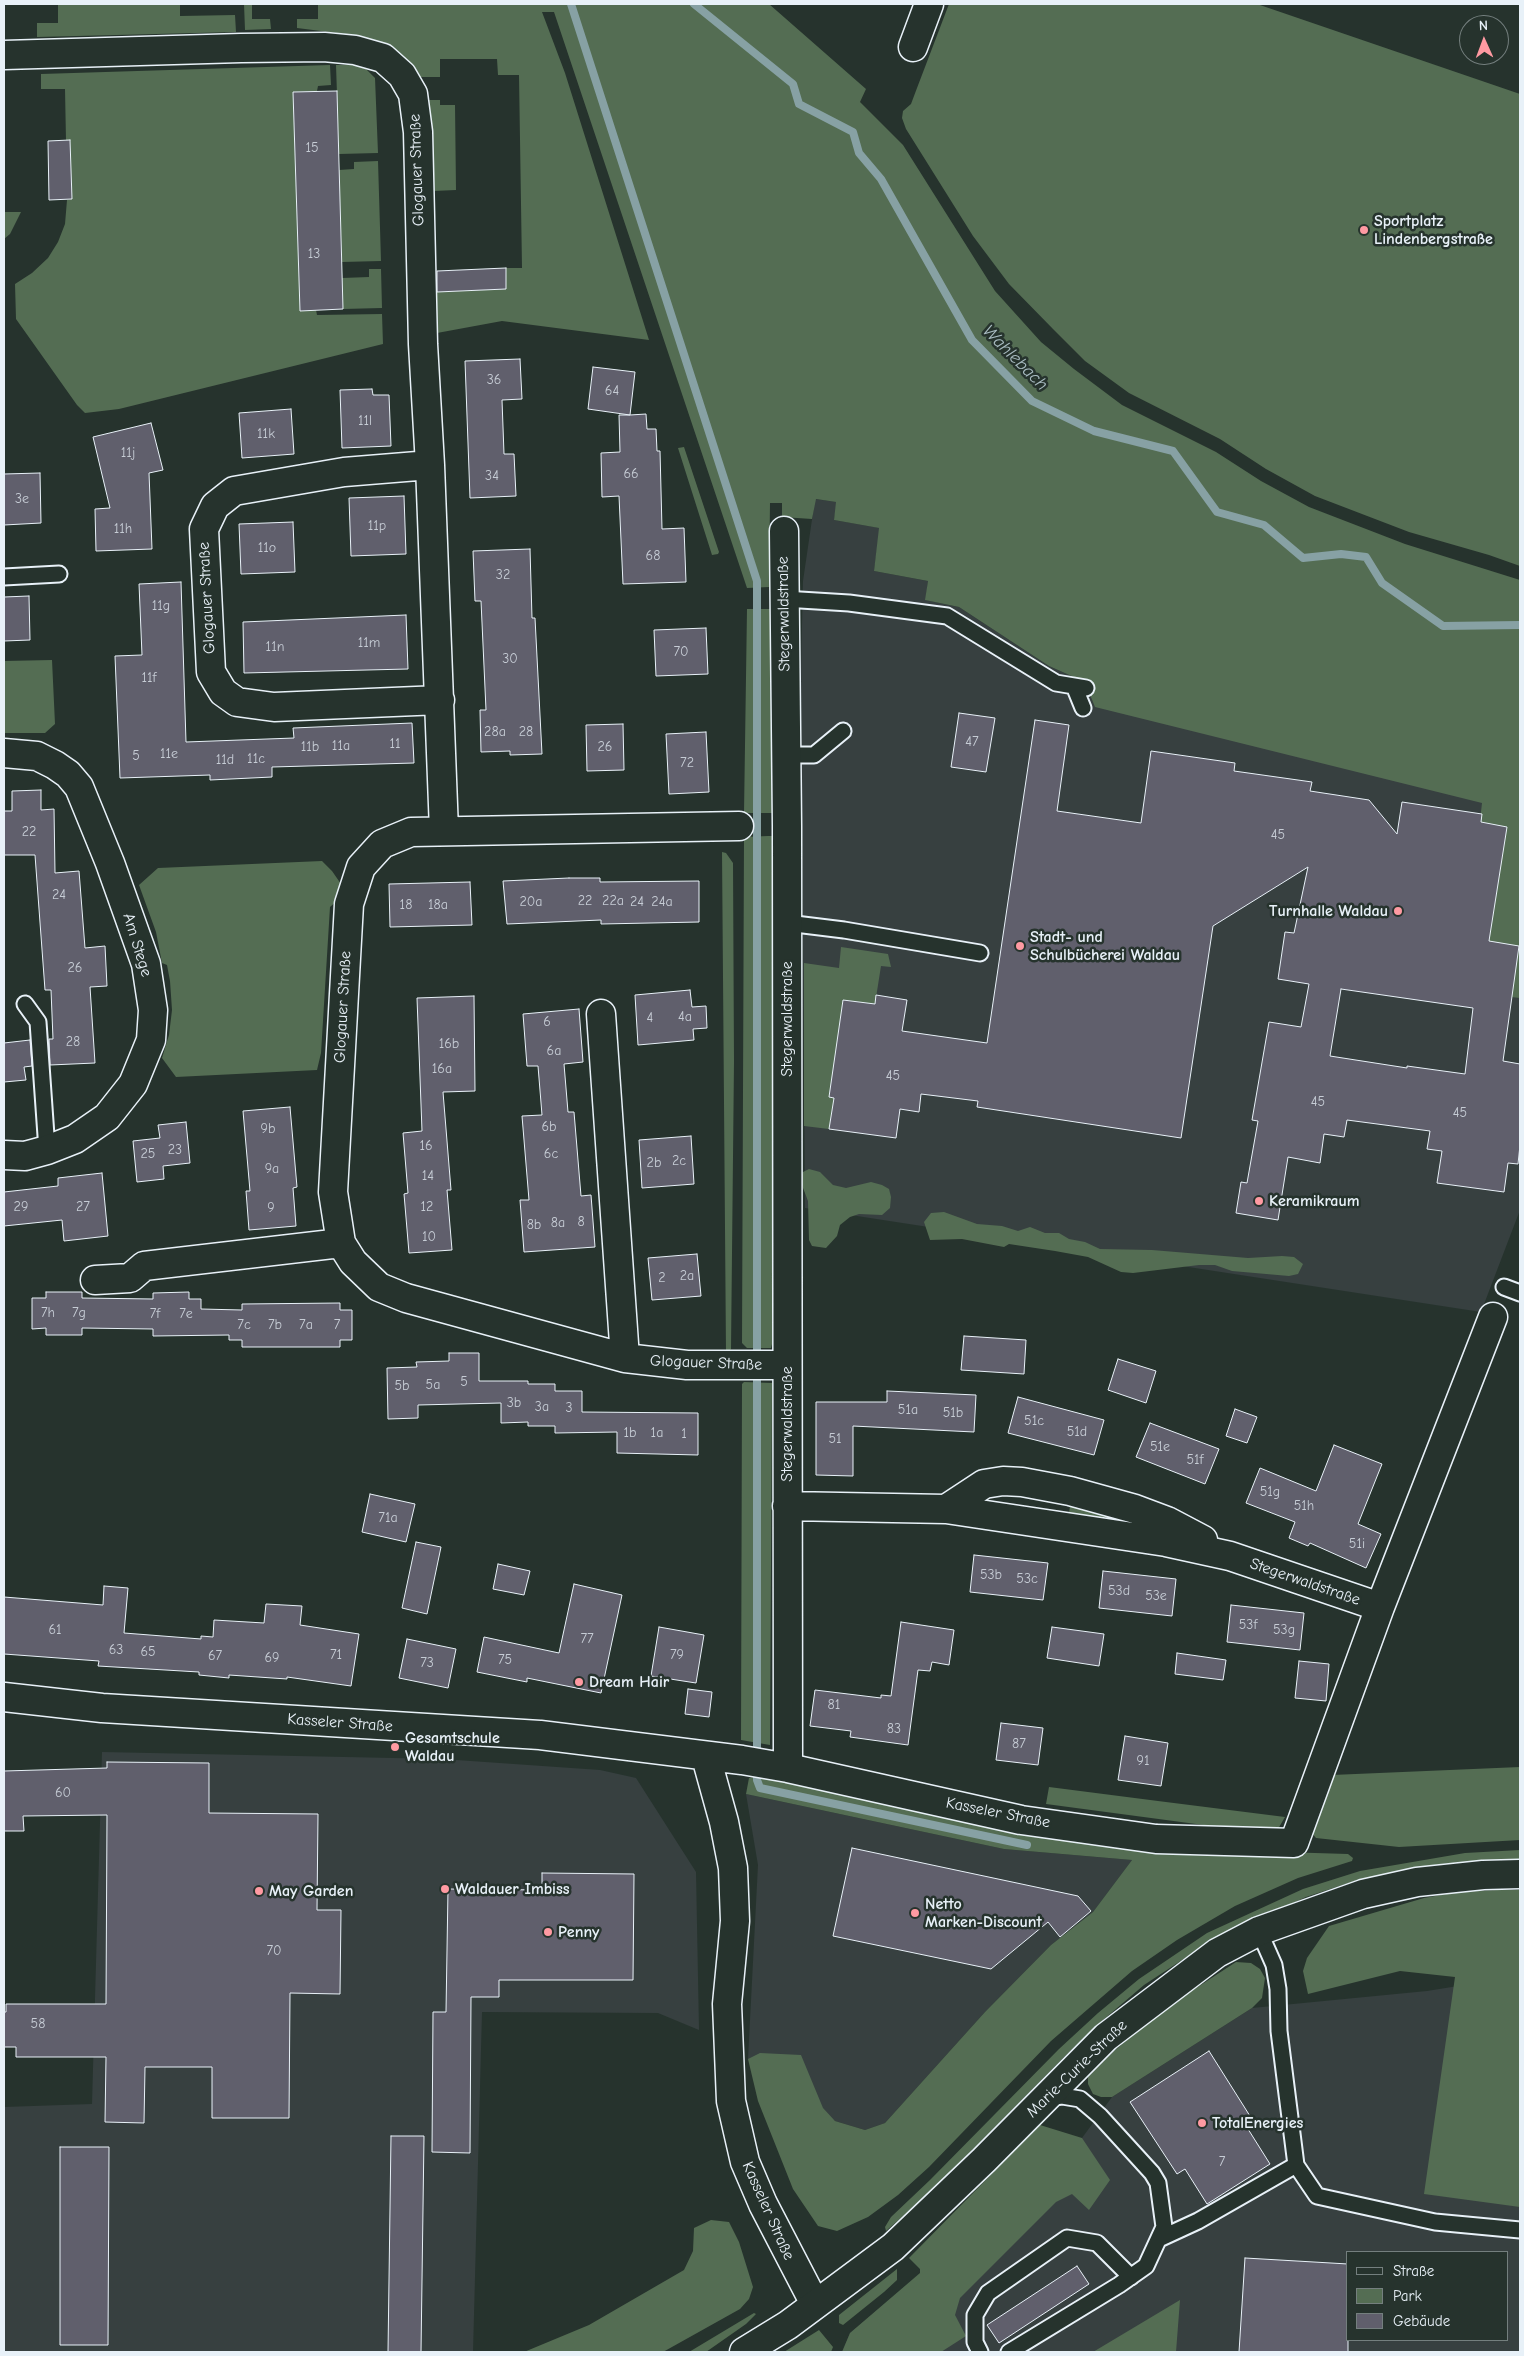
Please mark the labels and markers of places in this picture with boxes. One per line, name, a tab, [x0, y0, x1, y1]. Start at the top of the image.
place label: Sportplatz Lindenbergstraße	[1374, 211, 1493, 249]
marker: Sportplatz Lindenbergstraße	[1358, 224, 1370, 236]
place label: Turnhalle Waldau	[1269, 901, 1388, 921]
marker: Turnhalle Waldau	[1392, 905, 1404, 917]
place label: Stadt- und Schulbücherei Waldau	[1030, 927, 1180, 965]
marker: Stadt- und Schulbücherei Waldau	[1014, 940, 1026, 952]
place label: Keramikraum	[1269, 1191, 1359, 1211]
marker: Keramikraum	[1253, 1195, 1265, 1207]
place label: Dream Hair	[589, 1672, 669, 1692]
marker: Dream Hair	[573, 1676, 585, 1688]
place label: Gesamtschule Waldau	[405, 1728, 500, 1766]
marker: Gesamtschule Waldau	[389, 1741, 401, 1753]
place label: Waldauer Imbiss	[455, 1879, 570, 1899]
place label: May Garden	[269, 1881, 353, 1901]
marker: Waldauer Imbiss	[439, 1883, 451, 1895]
marker: May Garden	[253, 1885, 265, 1897]
place label: Netto Marken-Discount	[925, 1894, 1042, 1932]
marker: Netto Marken-Discount	[909, 1907, 921, 1919]
place label: Penny	[558, 1922, 599, 1942]
marker: Penny	[542, 1926, 554, 1938]
place label: TotalEnergies	[1212, 2113, 1303, 2133]
marker: TotalEnergies	[1196, 2117, 1208, 2129]

